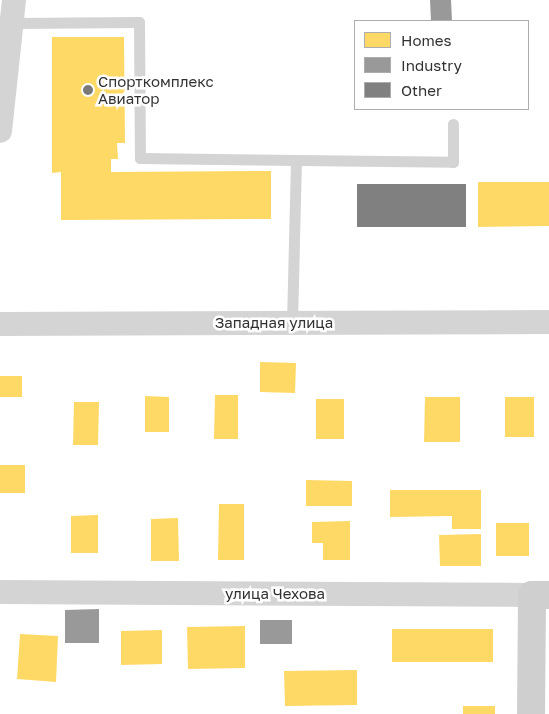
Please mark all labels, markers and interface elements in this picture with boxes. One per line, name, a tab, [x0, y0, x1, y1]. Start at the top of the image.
legend	[354, 20, 529, 110]
text: Homes	[401, 31, 451, 49]
text: Industry	[401, 56, 462, 74]
place label: Спорткомплекс Авиатор	[98, 72, 214, 107]
text: Other	[401, 81, 442, 99]
marker: Спорткомплекс Авиатор	[82, 84, 94, 96]
street label: Западная улица	[215, 314, 333, 332]
street label: улица Чехова	[225, 585, 325, 603]

